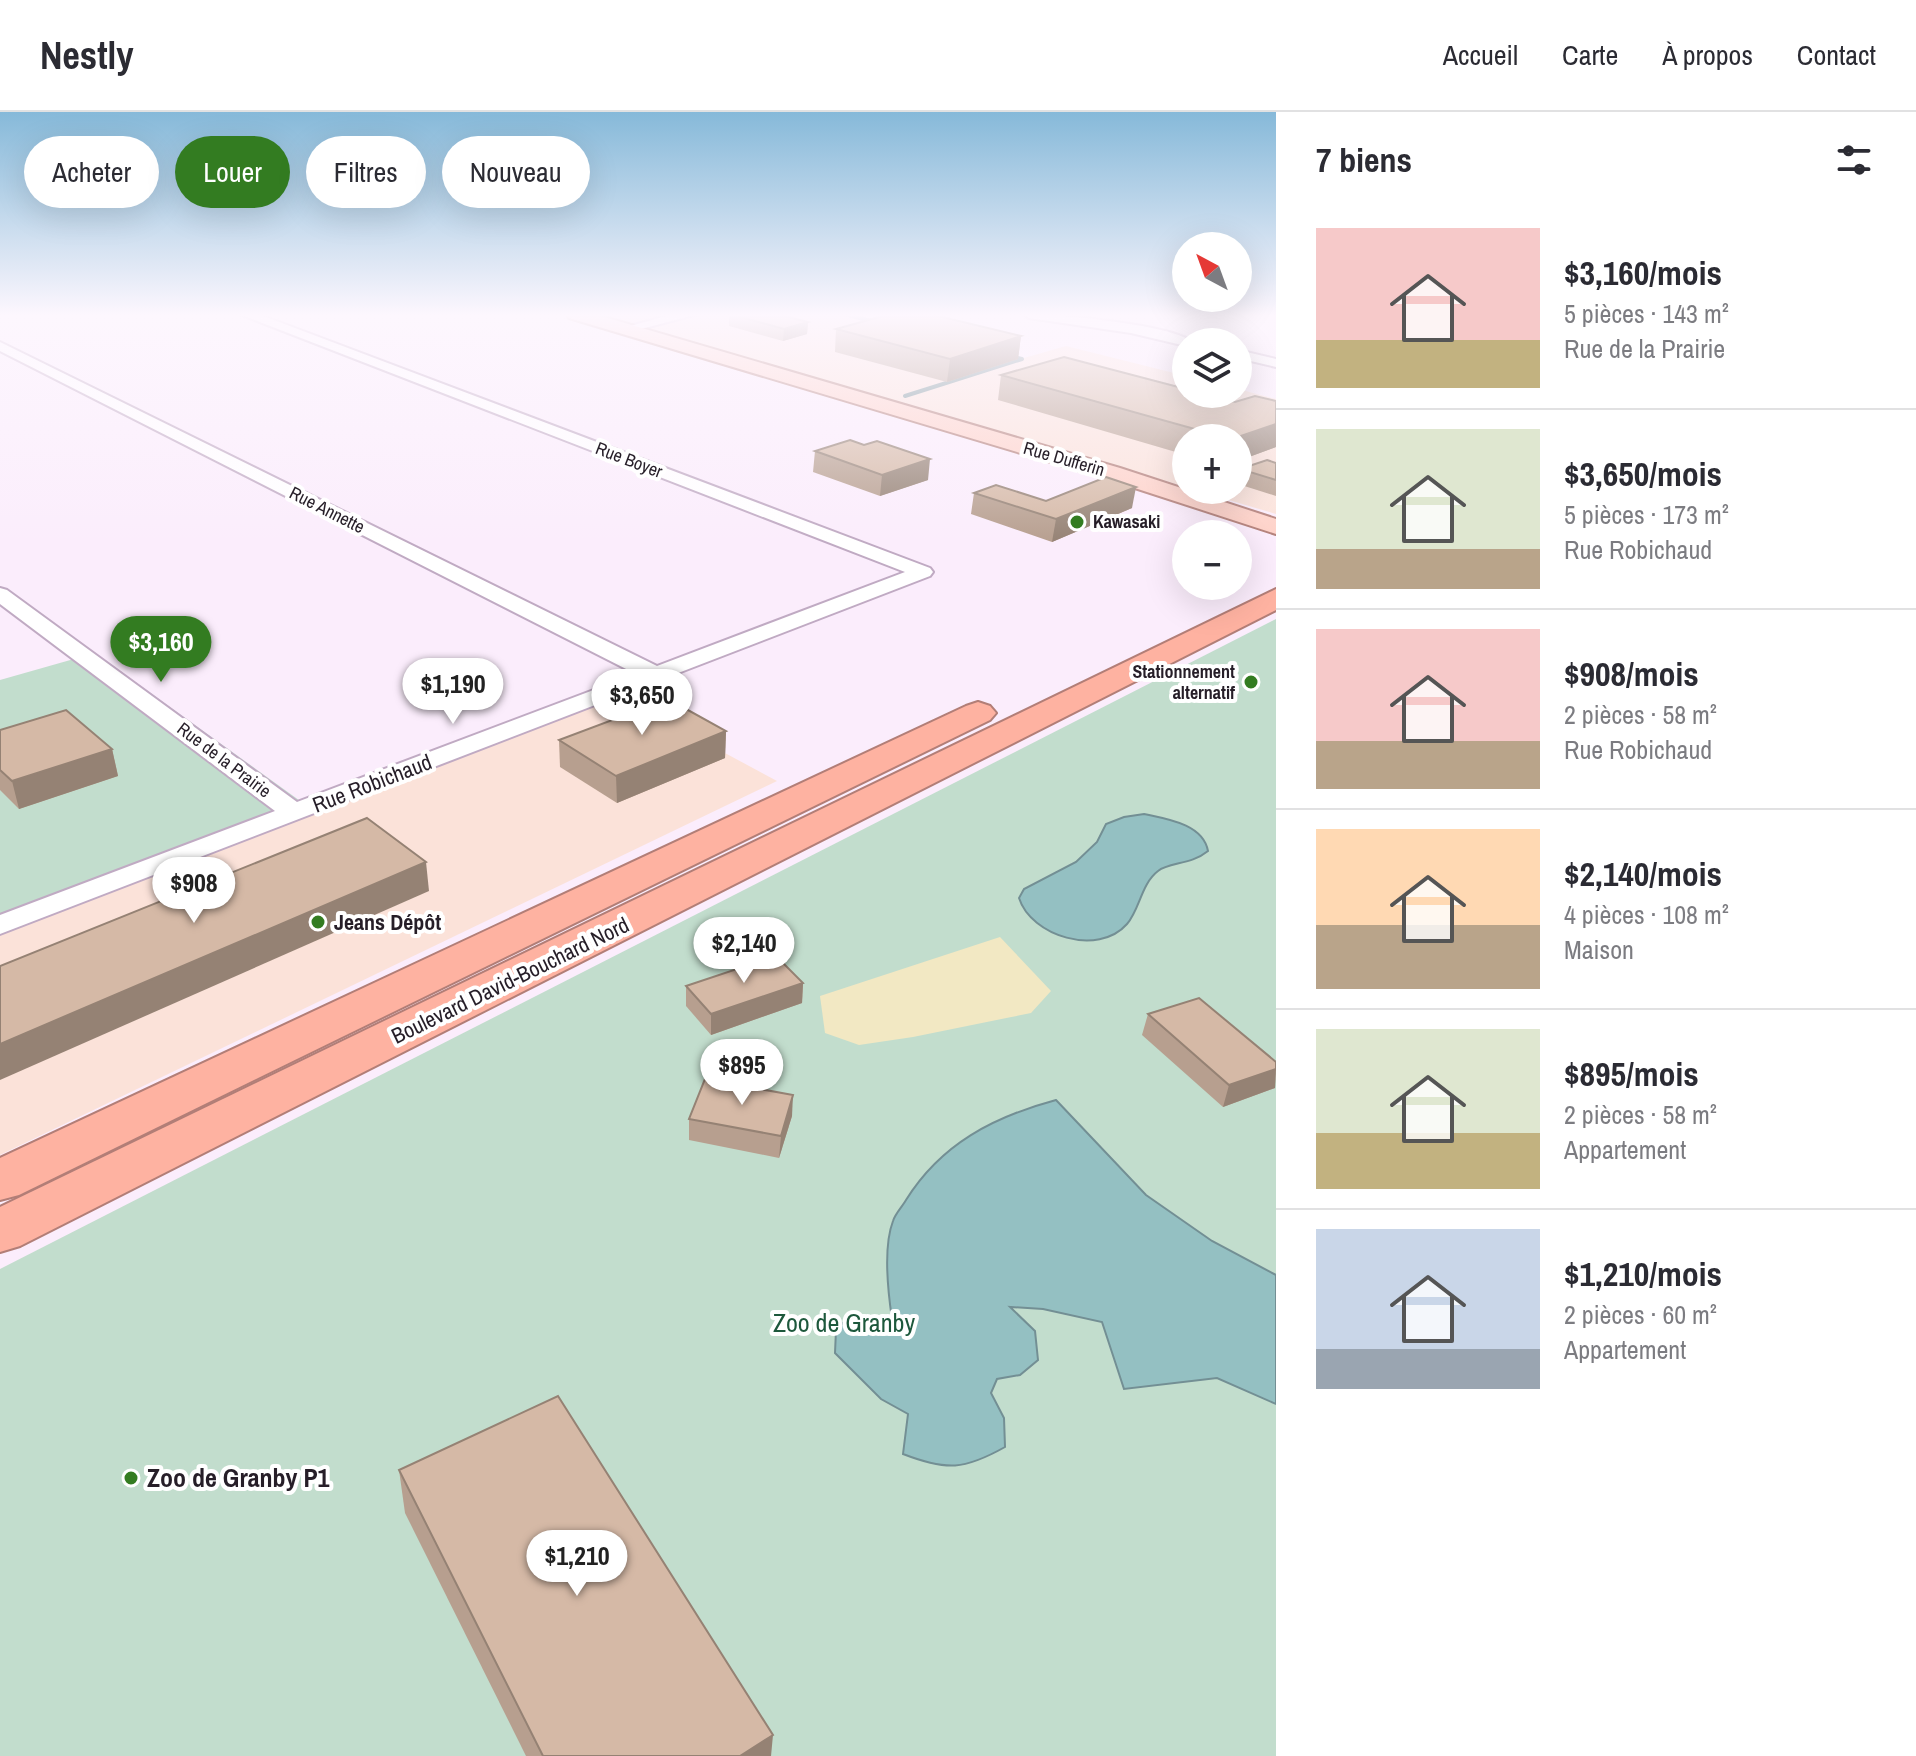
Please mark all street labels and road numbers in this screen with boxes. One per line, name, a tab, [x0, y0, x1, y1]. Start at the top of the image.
street label: Rue Boyer	[592, 435, 666, 484]
street label: Rue Dufferin	[1021, 435, 1108, 482]
street label: Rue Annette	[285, 480, 369, 539]
street label: Rue de la Prairie	[172, 716, 276, 803]
street label: Rue Robichaud	[308, 747, 436, 819]
street label: Boulevard David-Bouchard Nord	[386, 909, 634, 1051]

